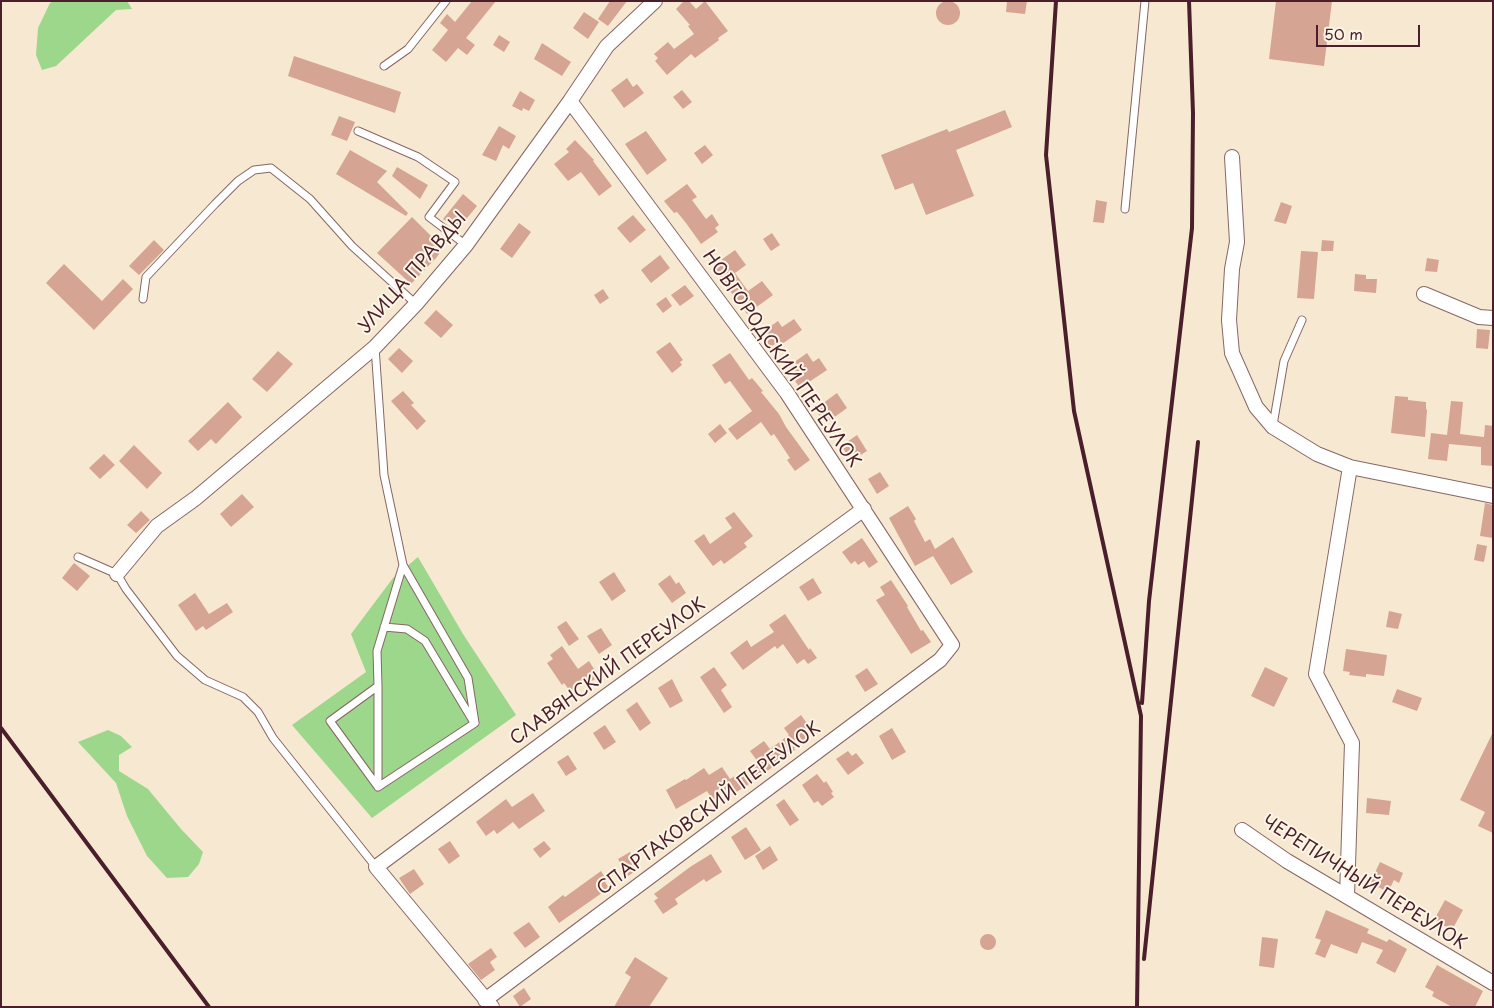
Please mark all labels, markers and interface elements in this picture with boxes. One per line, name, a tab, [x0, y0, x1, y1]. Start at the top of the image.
scale bar	[1319, 15, 1423, 47]
text: 50 m	[1324, 22, 1363, 45]
street label: УЛИЦА ПРАВДЫ	[355, 208, 471, 338]
street label: НОВГОРОДСКИЙ ПЕРЕУЛОК	[697, 246, 865, 472]
street label: СЛАВЯНСКИЙ ПЕРЕУЛОК	[506, 594, 710, 750]
street label: СПАРТАКОВСКИЙ ПЕРЕУЛОК	[593, 718, 825, 900]
street label: ЧЕРЕПИЧНЫЙ ПЕРЕУЛОК	[1258, 811, 1470, 955]

